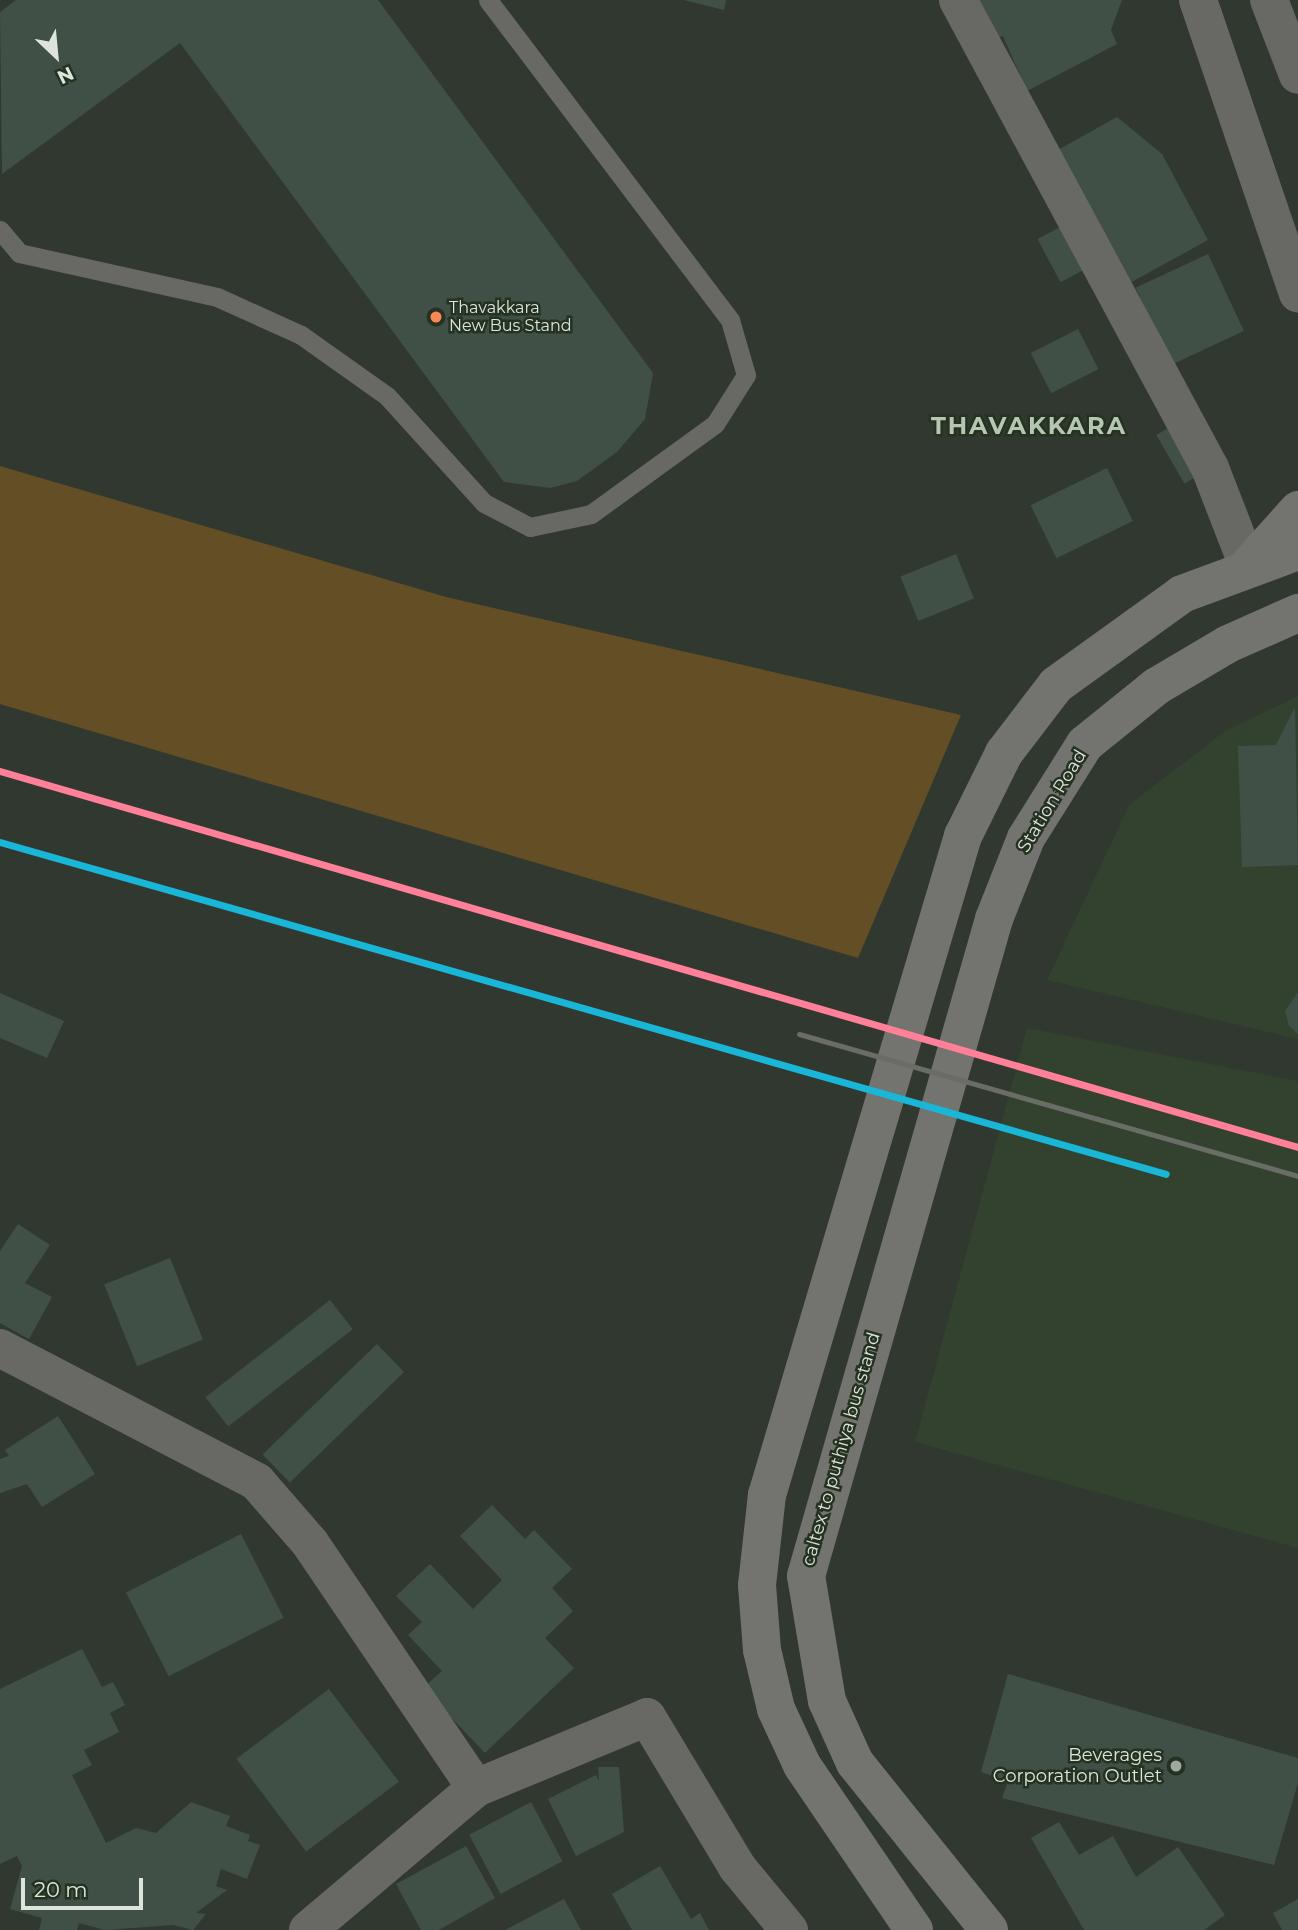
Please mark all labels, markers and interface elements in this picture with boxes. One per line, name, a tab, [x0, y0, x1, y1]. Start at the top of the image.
north arrow	[21, 21, 91, 91]
text: N	[53, 62, 77, 89]
place label: Thavakkara New Bus Stand	[449, 298, 572, 336]
marker: Thavakkara New Bus Stand	[429, 310, 443, 324]
district label: THAVAKKARA	[932, 412, 1126, 440]
street label: Station Road	[1013, 746, 1091, 856]
street label: caltex to puthiya bus stand	[797, 1330, 885, 1568]
place label: Beverages Corporation Outlet	[993, 1745, 1162, 1788]
marker: Beverages Corporation Outlet	[1168, 1758, 1184, 1774]
scale bar	[24, 1864, 147, 1908]
text: 20 m	[34, 1877, 88, 1902]

